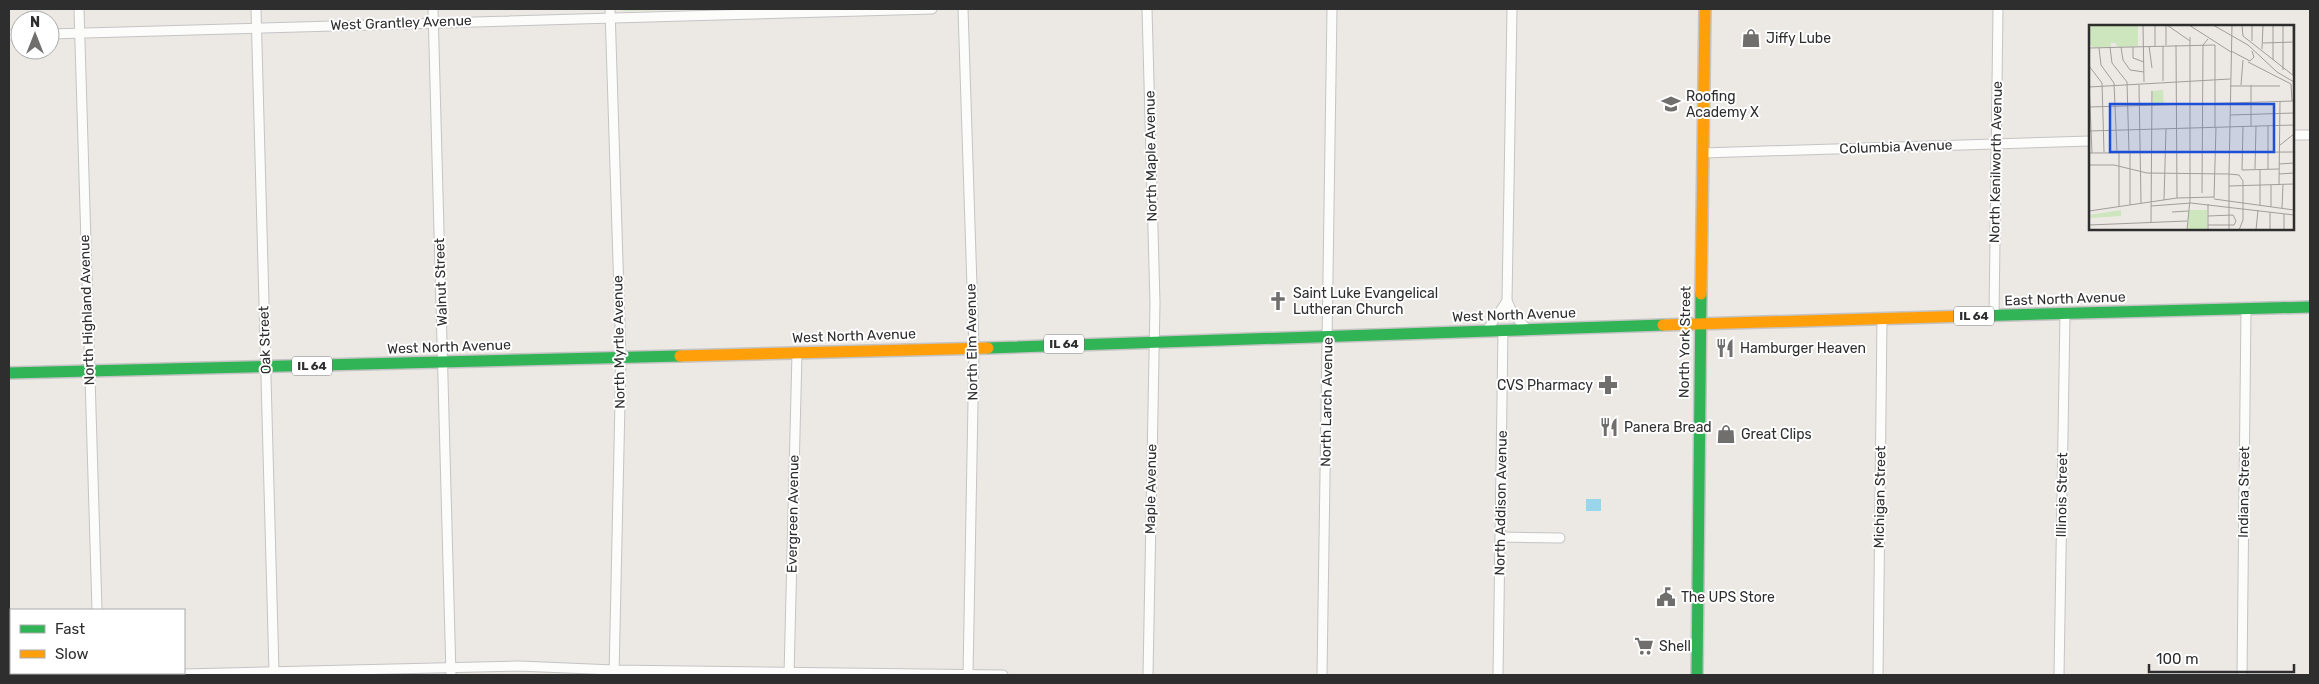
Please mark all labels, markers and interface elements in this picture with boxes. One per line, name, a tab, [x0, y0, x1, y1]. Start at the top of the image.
north arrow	[10, 10, 60, 60]
street label: West Grantley Avenue	[330, 12, 472, 34]
text: N	[30, 14, 40, 31]
inset map	[2089, 25, 2294, 230]
shop icon: Jiffy Lube	[1740, 27, 1762, 49]
place label: Jiffy Lube	[1766, 30, 1831, 47]
street label: North Kenilworth Avenue	[1986, 81, 2006, 243]
place label: Roofing Academy X	[1686, 88, 1759, 121]
street label: North Maple Avenue	[1141, 90, 1161, 222]
school or university icon: Roofing Academy X	[1660, 93, 1682, 115]
street label: Columbia Avenue	[1839, 137, 1953, 157]
street label: North Highland Avenue	[76, 234, 98, 386]
street label: Walnut Street	[431, 237, 451, 326]
street label: North Myrtle Avenue	[609, 275, 629, 409]
street label: North Elm Avenue	[962, 283, 982, 401]
place label: Saint Luke Evangelical Lutheran Church	[1293, 285, 1438, 318]
street label: North York Street	[1676, 285, 1694, 398]
street label: East North Avenue	[2004, 288, 2126, 310]
church icon: Saint Luke Evangelical Lutheran Church	[1267, 290, 1289, 312]
street label: West North Avenue	[1452, 304, 1576, 326]
street label: Oak Street	[255, 305, 275, 374]
road number: IL 64	[1954, 306, 1994, 326]
street label: West North Avenue	[792, 325, 916, 347]
road number: IL 64	[1044, 334, 1084, 354]
street label: West North Avenue	[387, 336, 511, 358]
street label: North Larch Avenue	[1317, 337, 1337, 467]
restaurant icon: Hamburger Heaven	[1714, 337, 1736, 359]
place label: Hamburger Heaven	[1740, 340, 1866, 357]
road number: IL 64	[292, 356, 332, 376]
pharmacy icon: CVS Pharmacy	[1597, 374, 1619, 396]
place label: CVS Pharmacy	[1497, 377, 1593, 394]
restaurant icon: Panera Bread	[1598, 416, 1620, 438]
place label: Panera Bread	[1624, 419, 1712, 436]
shop icon: Great Clips	[1715, 423, 1737, 445]
place label: Great Clips	[1741, 426, 1812, 443]
street label: North Addison Avenue	[1491, 430, 1511, 576]
street label: Maple Avenue	[1142, 443, 1160, 534]
street label: Michigan Street	[1871, 445, 1889, 548]
street label: Indiana Street	[2235, 445, 2253, 538]
street label: Illinois Street	[2053, 452, 2071, 538]
street label: Evergreen Avenue	[783, 454, 803, 573]
public building icon: The UPS Store	[1655, 586, 1677, 608]
place label: The UPS Store	[1681, 589, 1775, 606]
legend	[10, 609, 185, 674]
text: Fast	[55, 620, 85, 638]
supermarket icon: Shell	[1633, 635, 1655, 657]
place label: Shell	[1659, 638, 1691, 655]
scale bar	[2149, 642, 2294, 674]
text: Slow	[55, 645, 88, 663]
text: 100 m	[2156, 650, 2198, 668]

